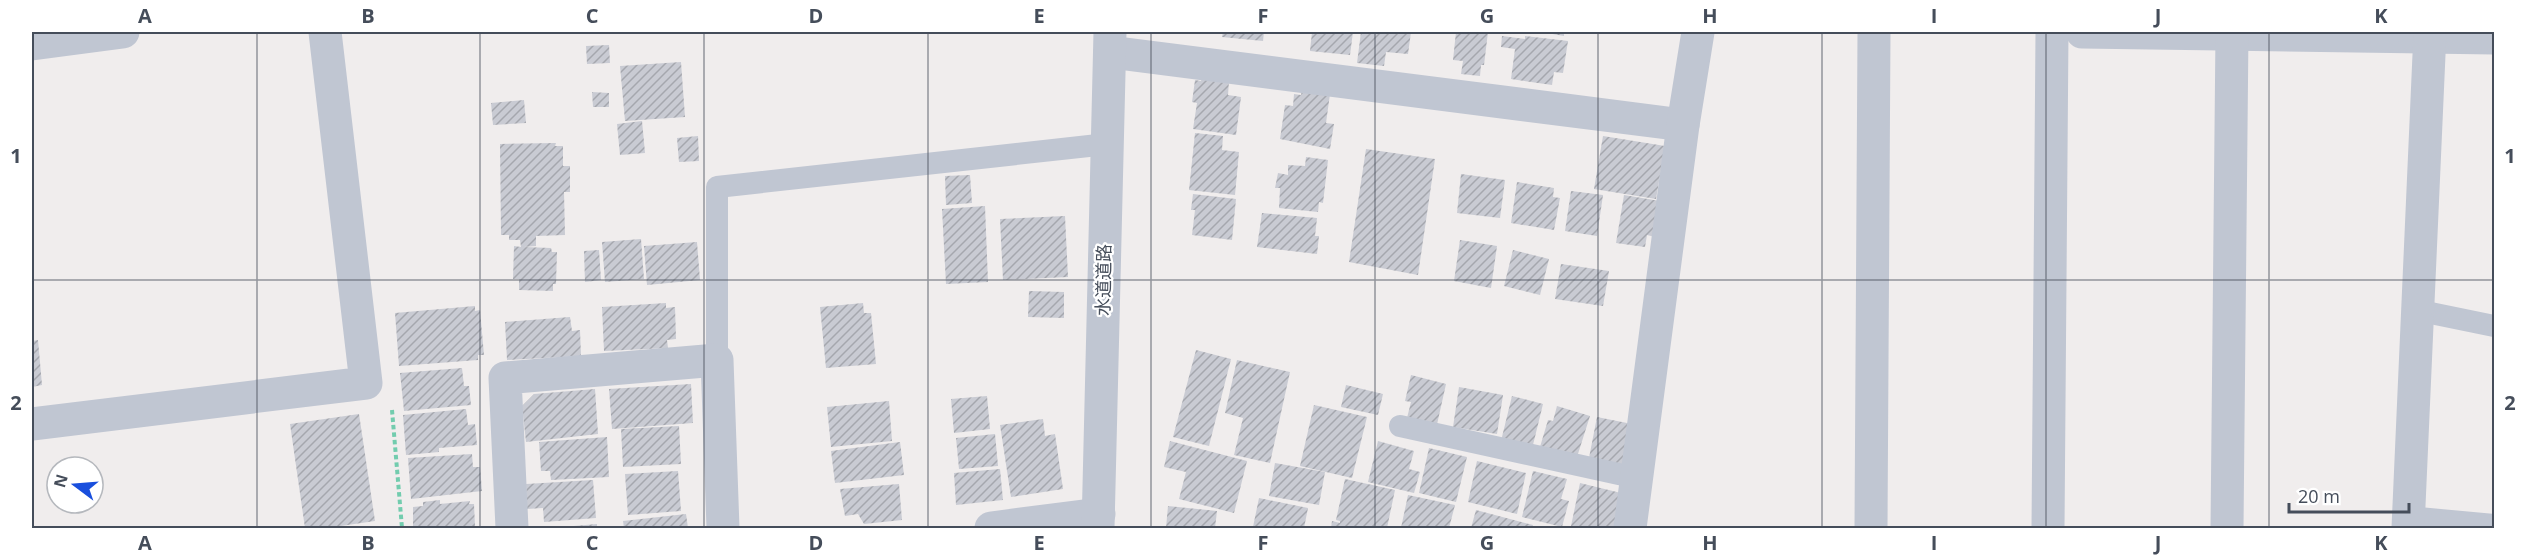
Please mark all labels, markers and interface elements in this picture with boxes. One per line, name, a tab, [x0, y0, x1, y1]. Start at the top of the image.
text: A	[138, 2, 152, 29]
text: B	[361, 2, 375, 29]
text: C	[586, 2, 599, 29]
text: D	[809, 2, 823, 29]
text: E	[1033, 2, 1045, 29]
text: F	[1258, 2, 1268, 29]
text: G	[1480, 2, 1494, 29]
text: H	[1702, 2, 1718, 29]
text: I	[1931, 2, 1937, 29]
text: J	[2153, 2, 2161, 29]
text: K	[2374, 2, 2388, 29]
text: 1	[10, 142, 22, 169]
text: 1	[2504, 142, 2516, 169]
street label: 水道道路	[1090, 244, 1116, 316]
text: 2	[10, 389, 22, 416]
text: 2	[2504, 389, 2516, 416]
north arrow	[45, 455, 105, 515]
text: N	[48, 472, 73, 490]
scale bar	[2289, 476, 2409, 514]
text: 20 m	[2298, 484, 2340, 508]
text: A	[138, 529, 152, 556]
text: B	[361, 529, 375, 556]
text: C	[586, 529, 599, 556]
text: D	[809, 529, 823, 556]
text: E	[1033, 529, 1045, 556]
text: F	[1258, 529, 1268, 556]
text: G	[1480, 529, 1494, 556]
text: H	[1702, 529, 1718, 556]
text: I	[1931, 529, 1937, 556]
text: J	[2153, 529, 2161, 556]
text: K	[2374, 529, 2388, 556]

